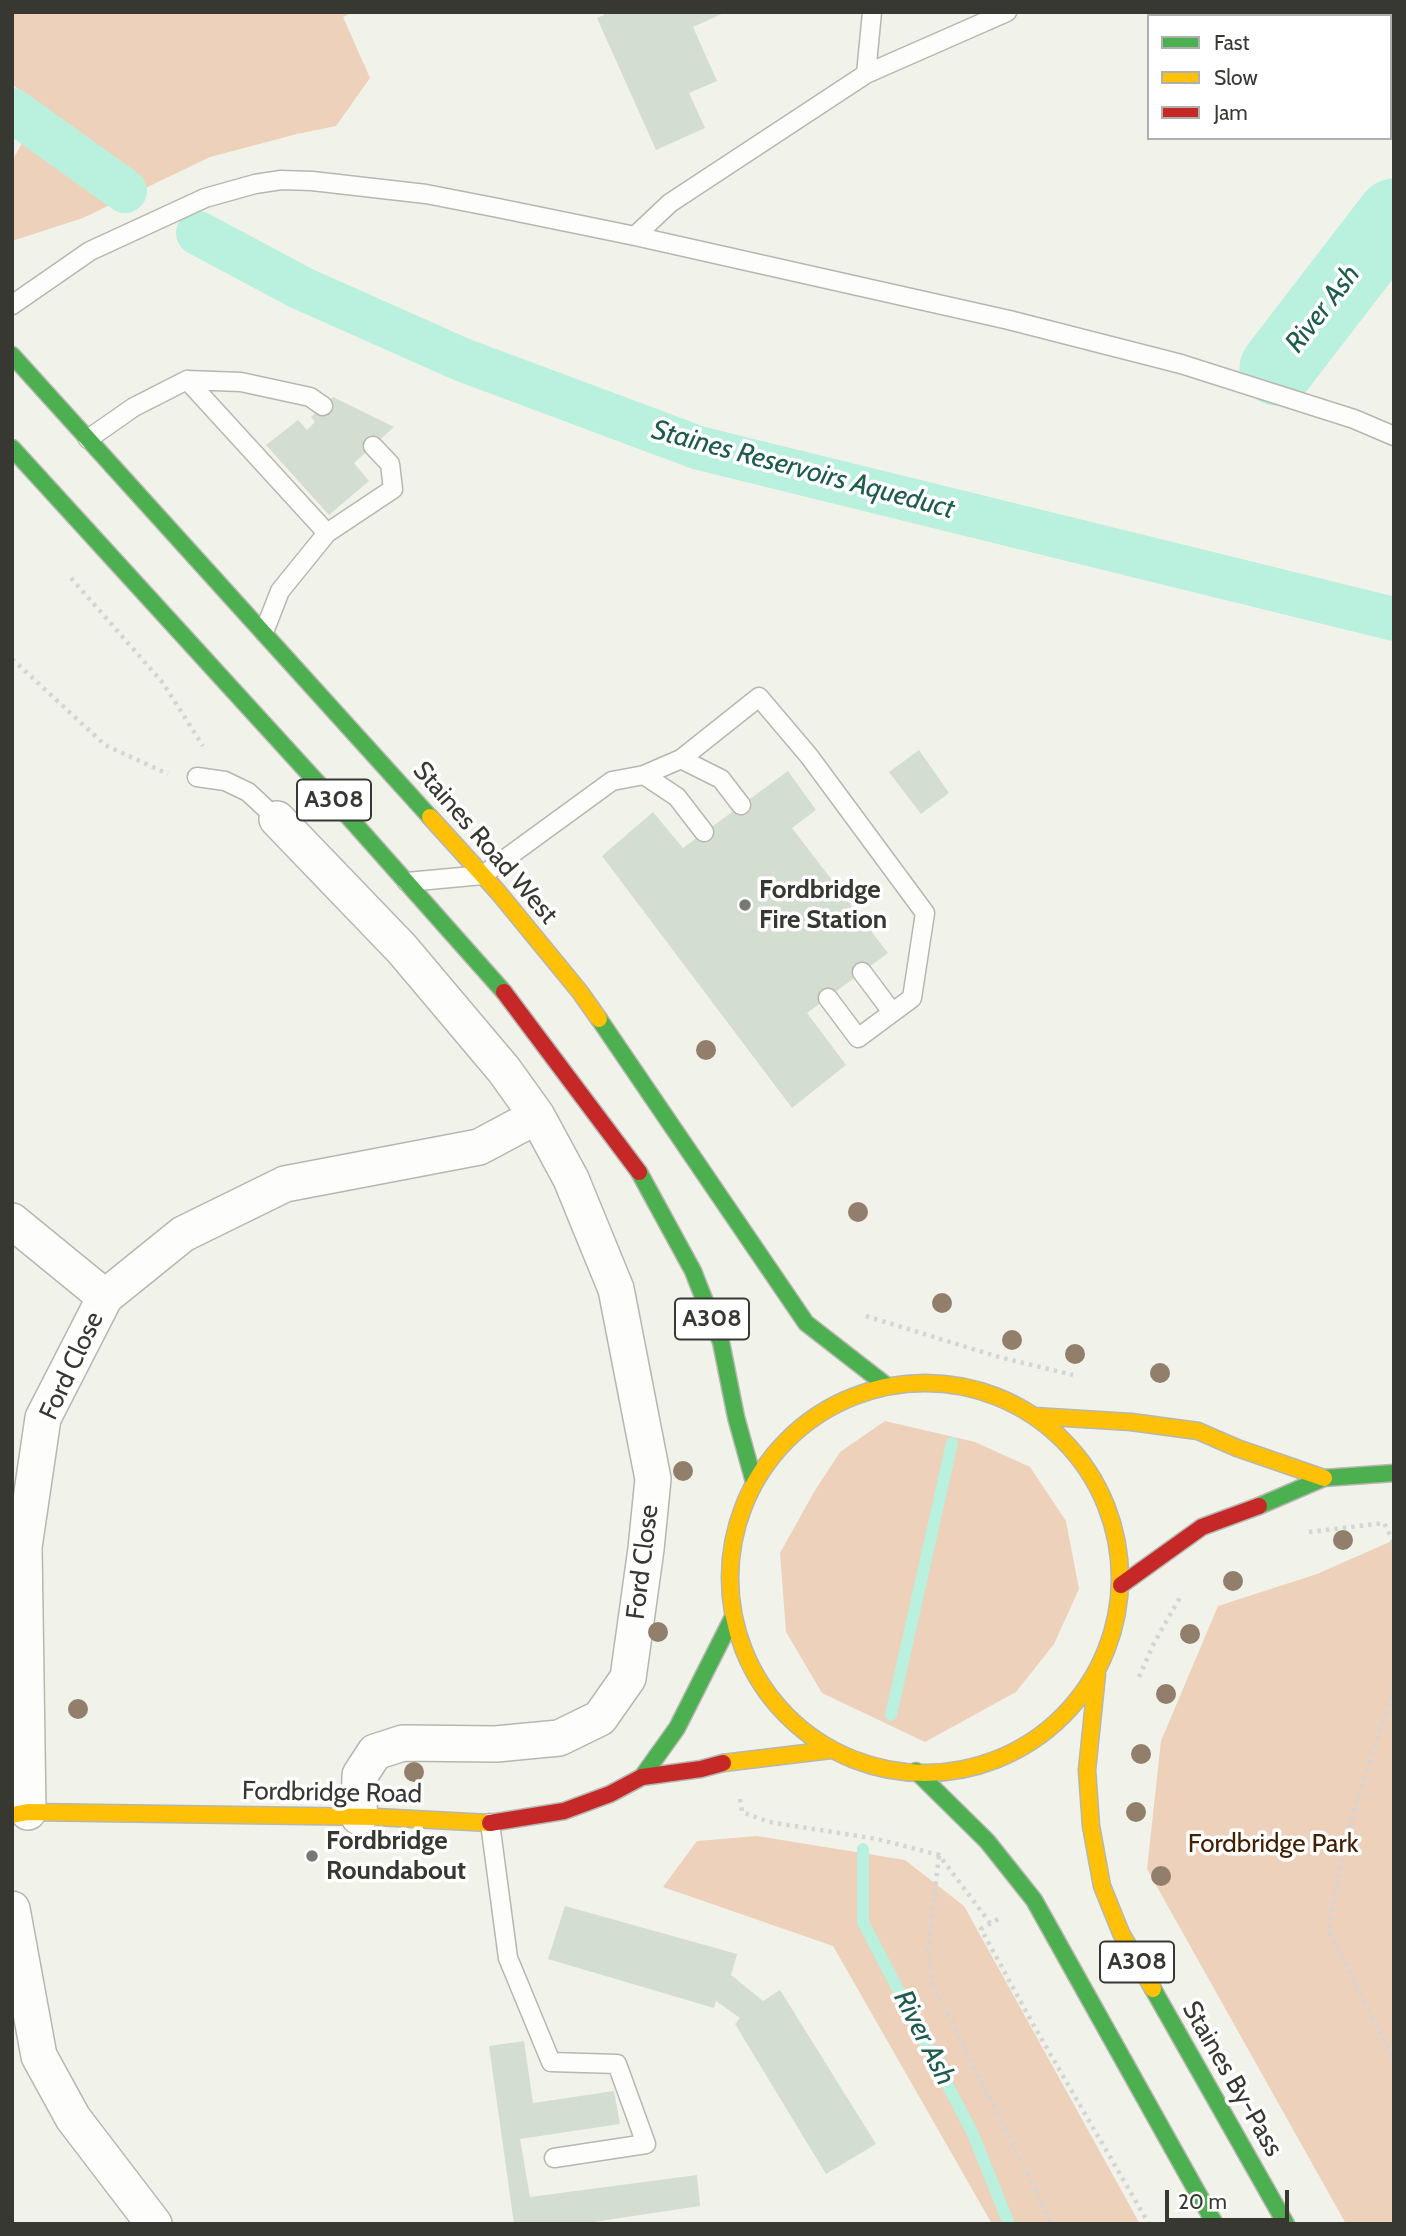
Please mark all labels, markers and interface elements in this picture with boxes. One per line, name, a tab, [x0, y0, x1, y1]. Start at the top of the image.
legend	[1147, 14, 1392, 140]
text: Fast	[1214, 30, 1250, 55]
text: Slow	[1214, 65, 1258, 90]
text: Jam	[1214, 100, 1248, 125]
water label: River Ash	[1278, 259, 1368, 359]
water label: Staines Reservoirs Aqueduct	[648, 413, 958, 527]
street label: Staines Road West	[406, 756, 564, 930]
road number: A308	[297, 780, 371, 820]
place label: Fordbridge Fire Station	[759, 874, 887, 936]
marker: Fordbridge Fire Station	[737, 897, 753, 913]
road number: A308	[675, 1298, 749, 1339]
street label: Ford Close	[33, 1307, 111, 1425]
street label: Ford Close	[620, 1503, 666, 1621]
street label: Fordbridge Road	[242, 1776, 422, 1810]
place label: Fordbridge Roundabout	[326, 1825, 466, 1886]
park label: Fordbridge Park	[1188, 1828, 1358, 1860]
marker: Fordbridge Roundabout	[304, 1848, 320, 1864]
road number: A308	[1100, 1941, 1174, 1982]
water label: River Ash	[886, 1985, 962, 2091]
street label: Staines By-Pass	[1175, 1996, 1289, 2162]
scale bar	[1168, 2176, 1292, 2220]
text: 20 m	[1178, 2189, 1227, 2214]

